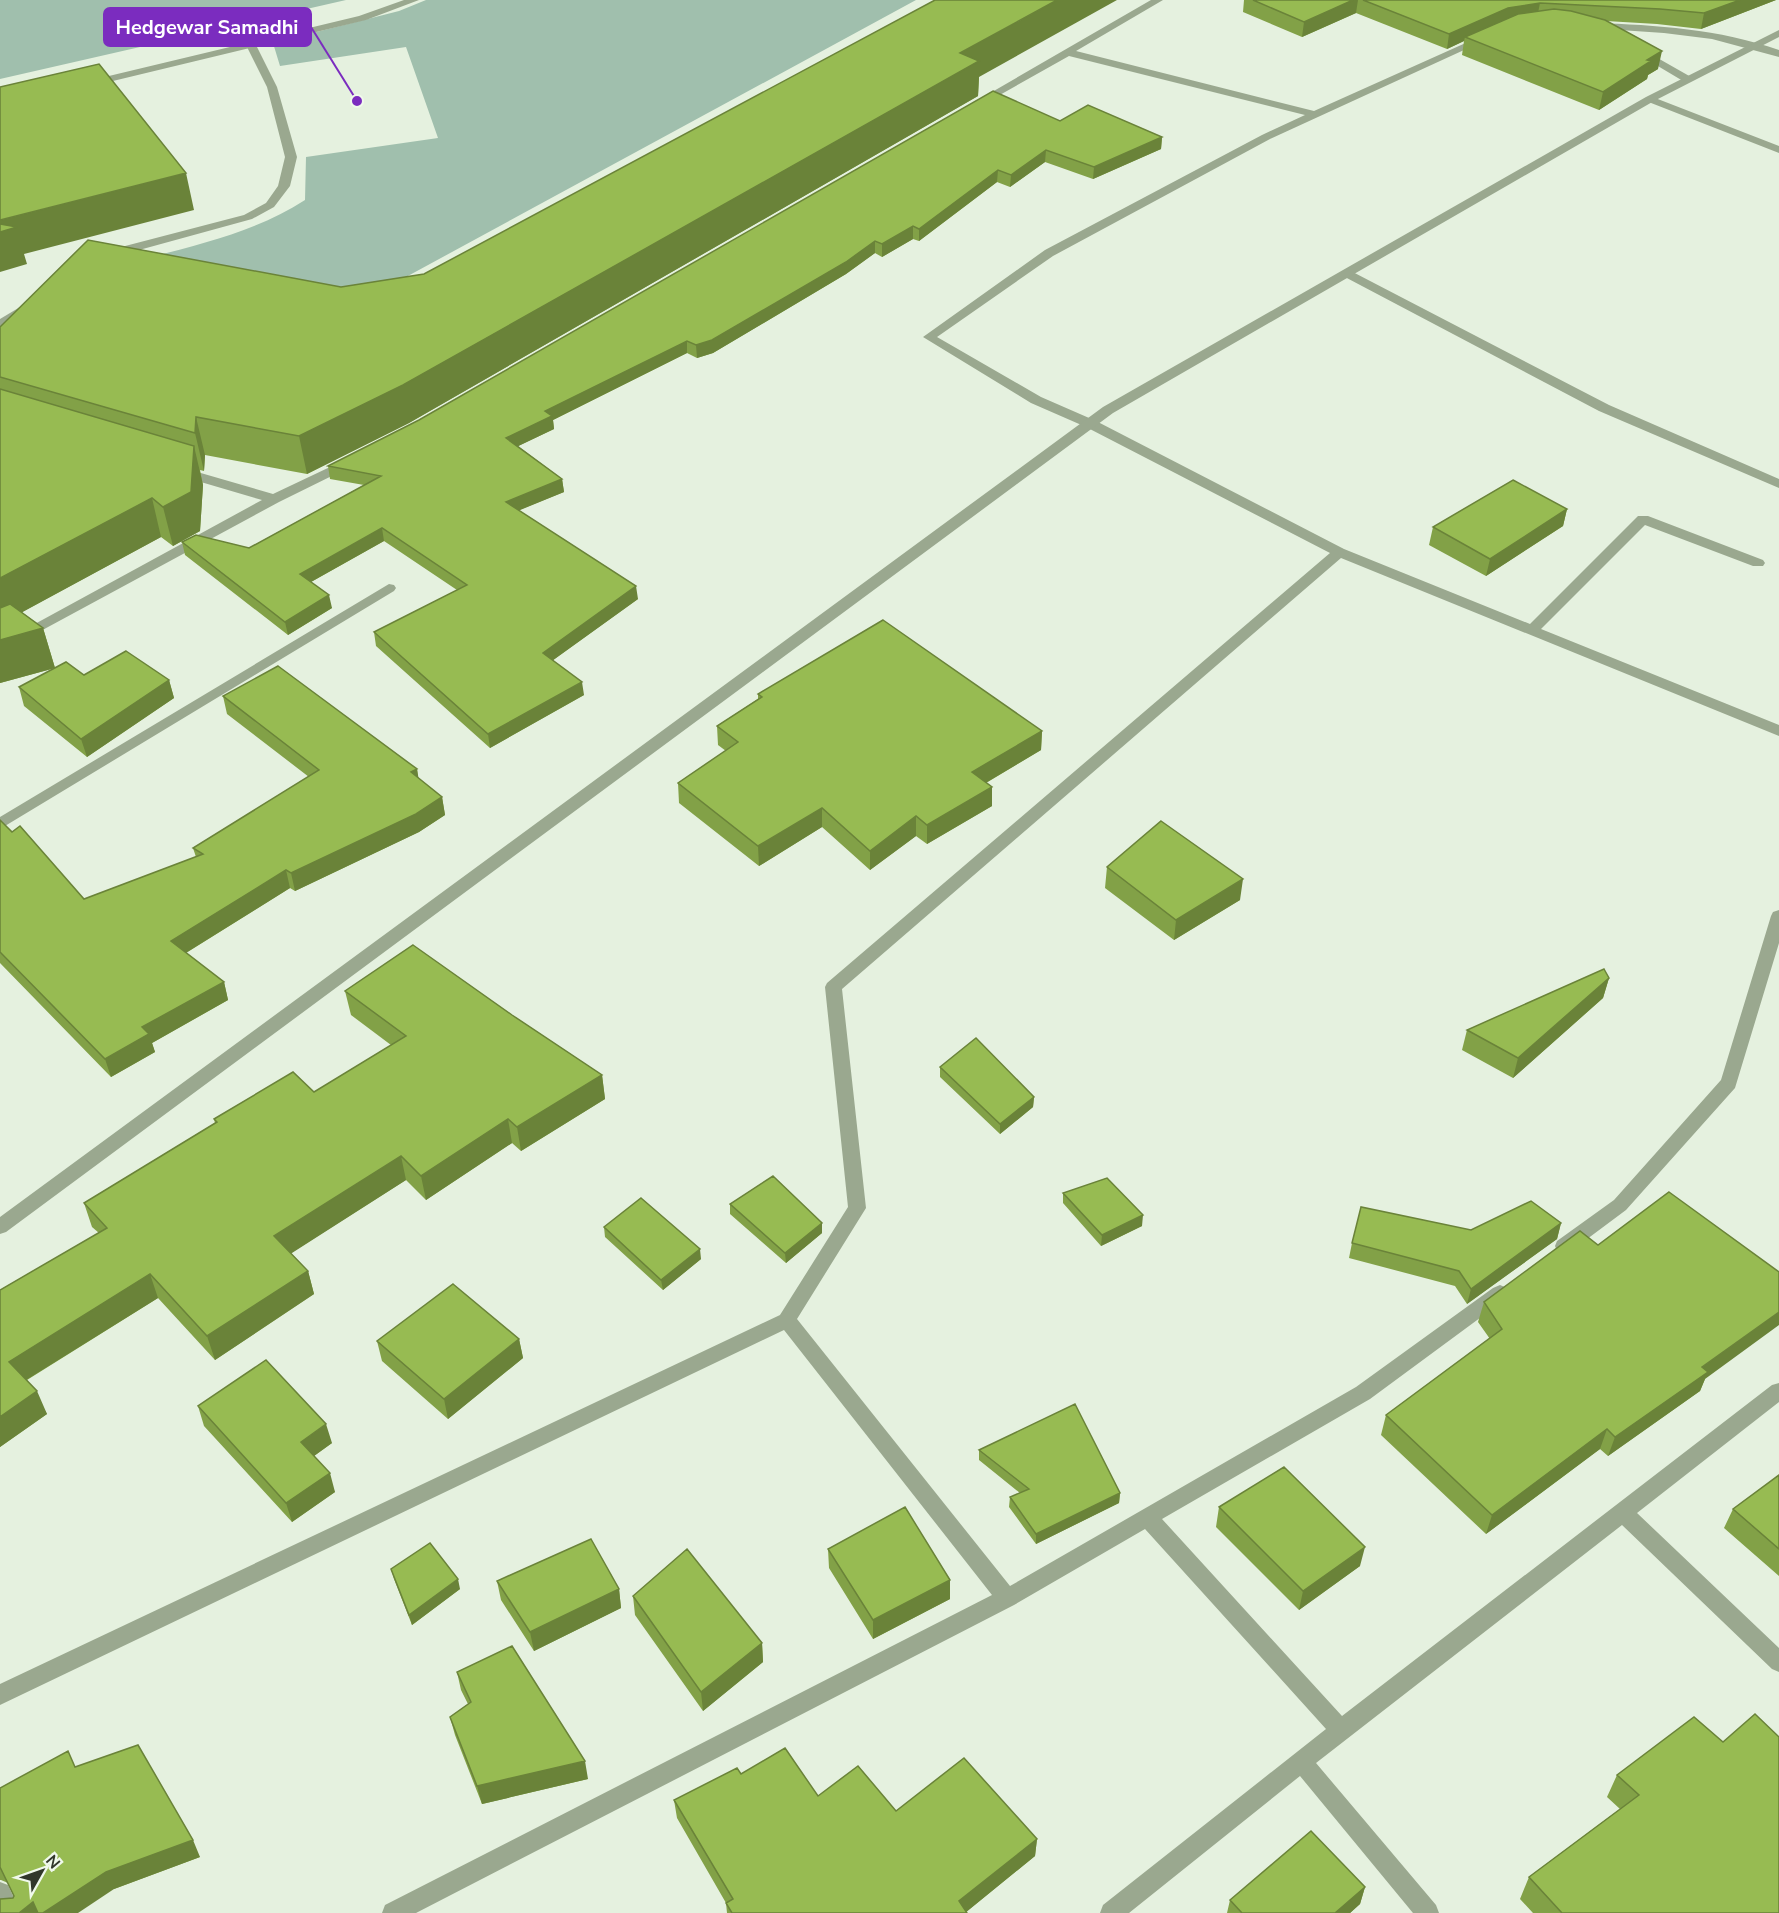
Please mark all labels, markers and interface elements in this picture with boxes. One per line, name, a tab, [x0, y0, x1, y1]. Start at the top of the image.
callout: Hedgewar Samadhi	[104, 8, 311, 46]
text: Hedgewar Samadhi	[116, 14, 298, 41]
north arrow	[12, 1841, 72, 1901]
text: N	[40, 1850, 65, 1874]

